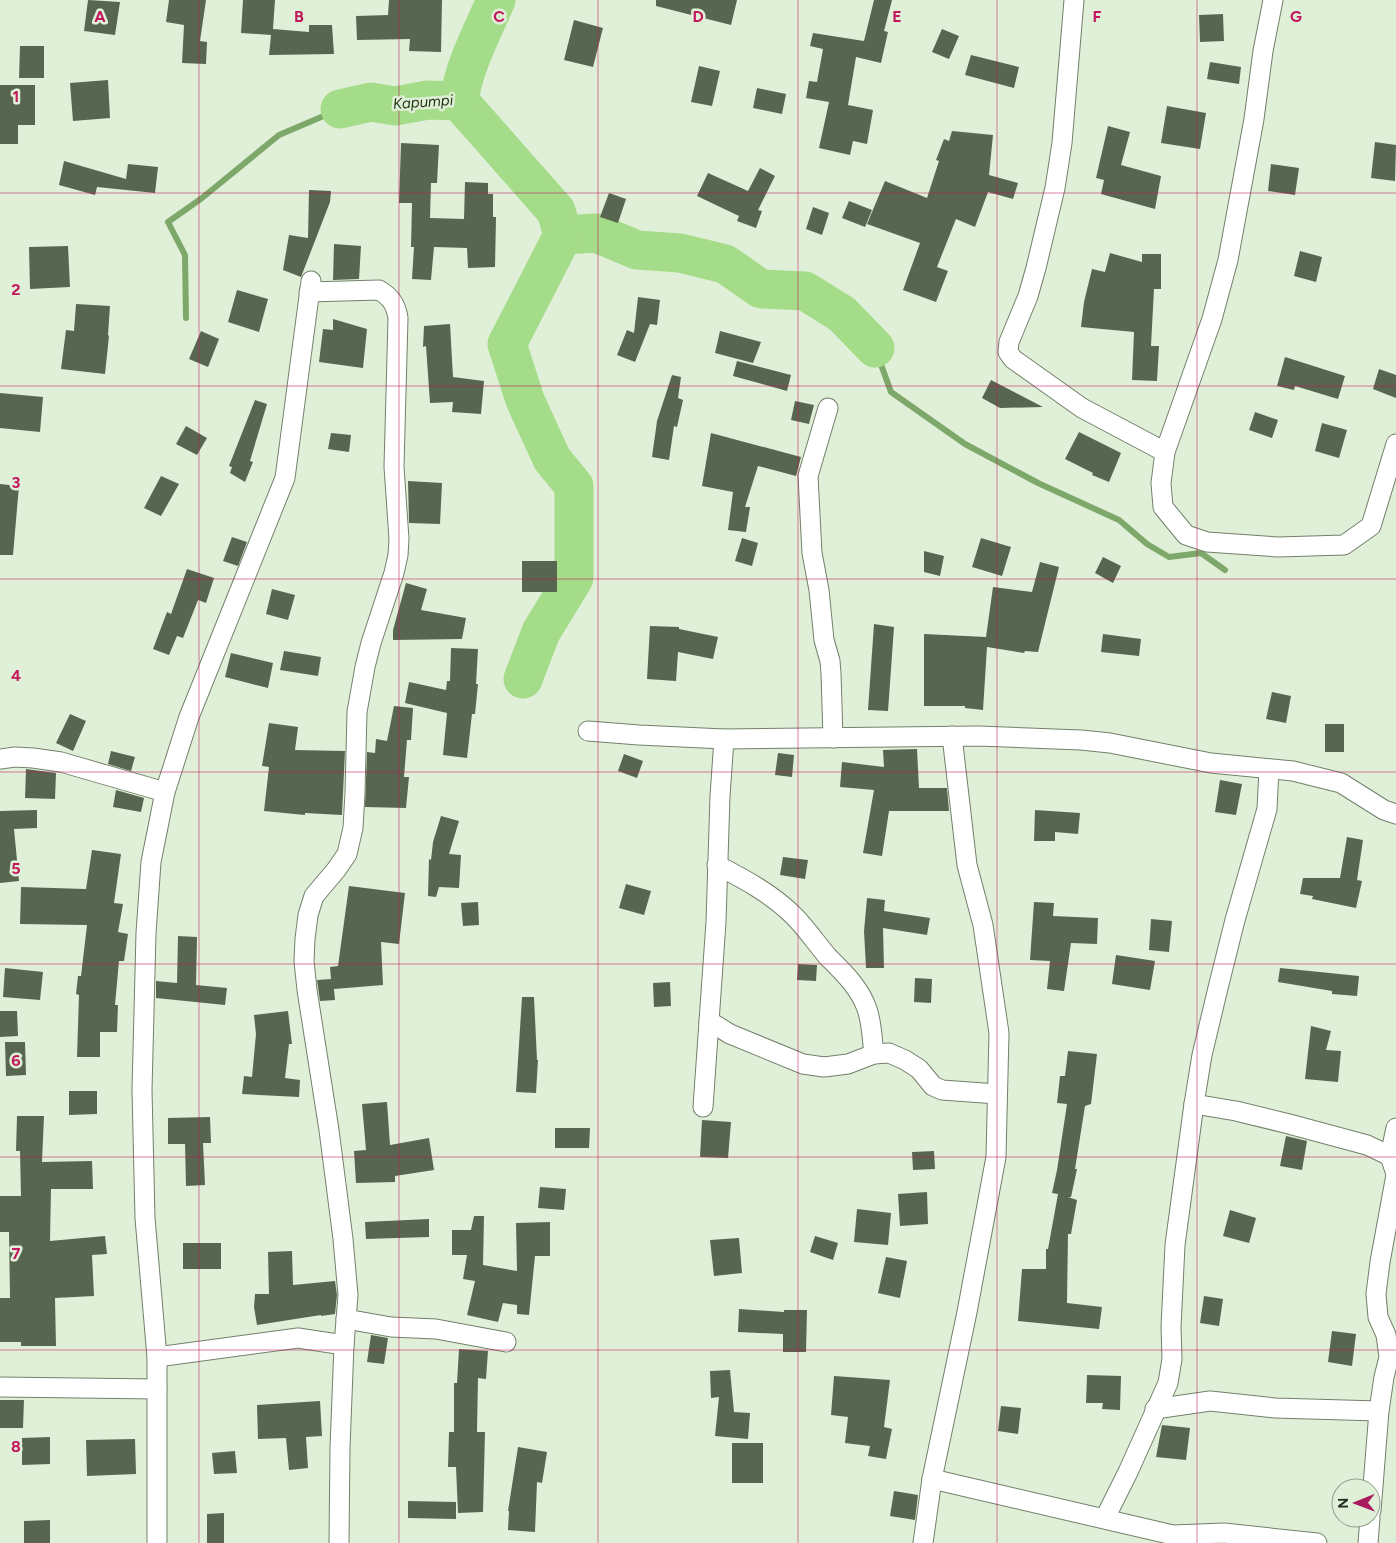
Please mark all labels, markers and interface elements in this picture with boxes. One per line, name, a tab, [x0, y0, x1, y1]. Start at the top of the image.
text: A	[94, 7, 106, 26]
text: B	[294, 7, 304, 26]
text: C	[493, 7, 505, 26]
text: D	[692, 7, 704, 26]
text: E	[892, 7, 902, 26]
text: F	[1093, 7, 1102, 26]
text: G	[1290, 7, 1302, 26]
text: 1	[13, 87, 19, 106]
water label: Kapumpi	[392, 91, 454, 113]
text: 2	[11, 280, 21, 299]
text: 3	[12, 473, 21, 492]
text: 4	[11, 666, 21, 685]
text: 5	[11, 859, 21, 878]
text: 6	[11, 1051, 21, 1070]
text: 7	[12, 1244, 21, 1263]
text: 8	[11, 1437, 21, 1456]
north arrow	[1331, 1478, 1381, 1528]
text: N	[1335, 1498, 1352, 1509]

